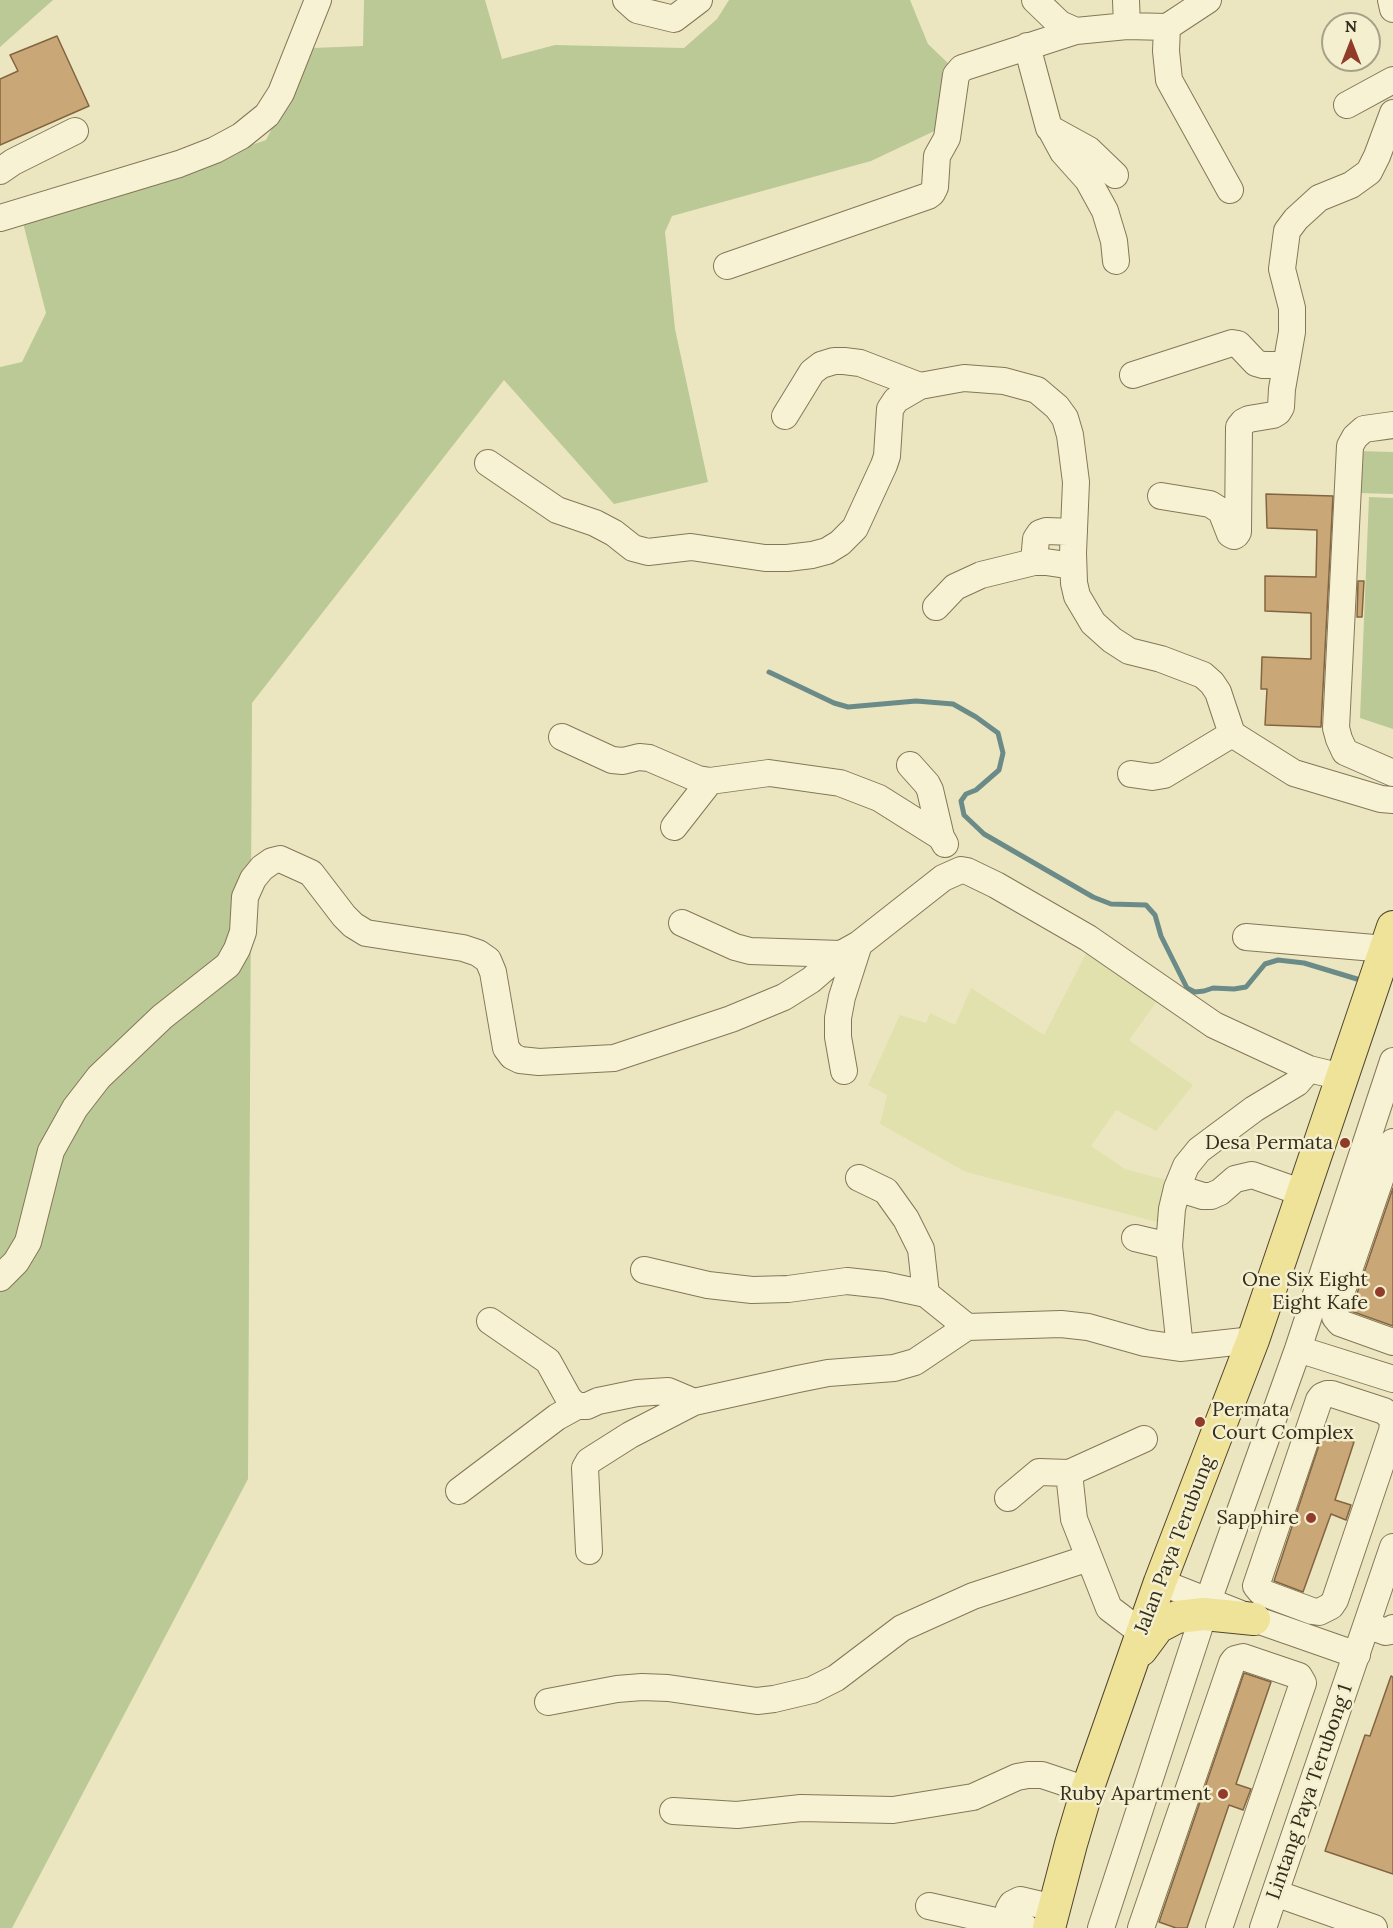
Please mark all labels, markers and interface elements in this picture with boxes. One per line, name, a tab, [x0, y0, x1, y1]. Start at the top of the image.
north arrow	[1321, 12, 1381, 72]
text: N	[1345, 16, 1357, 36]
place label: Desa Permata	[1205, 1131, 1333, 1155]
marker: Desa Permata	[1338, 1136, 1352, 1150]
place label: One Six Eight Eight Kafe	[1242, 1268, 1368, 1315]
marker: One Six Eight Eight Kafe	[1373, 1285, 1387, 1299]
place label: Permata Court Complex	[1212, 1398, 1354, 1445]
marker: Permata Court Complex	[1193, 1415, 1207, 1429]
street label: Jalan Paya Terubung	[1130, 1453, 1220, 1637]
place label: Sapphire	[1217, 1506, 1299, 1530]
marker: Sapphire	[1304, 1511, 1318, 1525]
street label: Lintang Paya Terubong 1	[1262, 1681, 1358, 1903]
place label: Ruby Apartment	[1059, 1782, 1211, 1806]
marker: Ruby Apartment	[1216, 1787, 1230, 1801]

